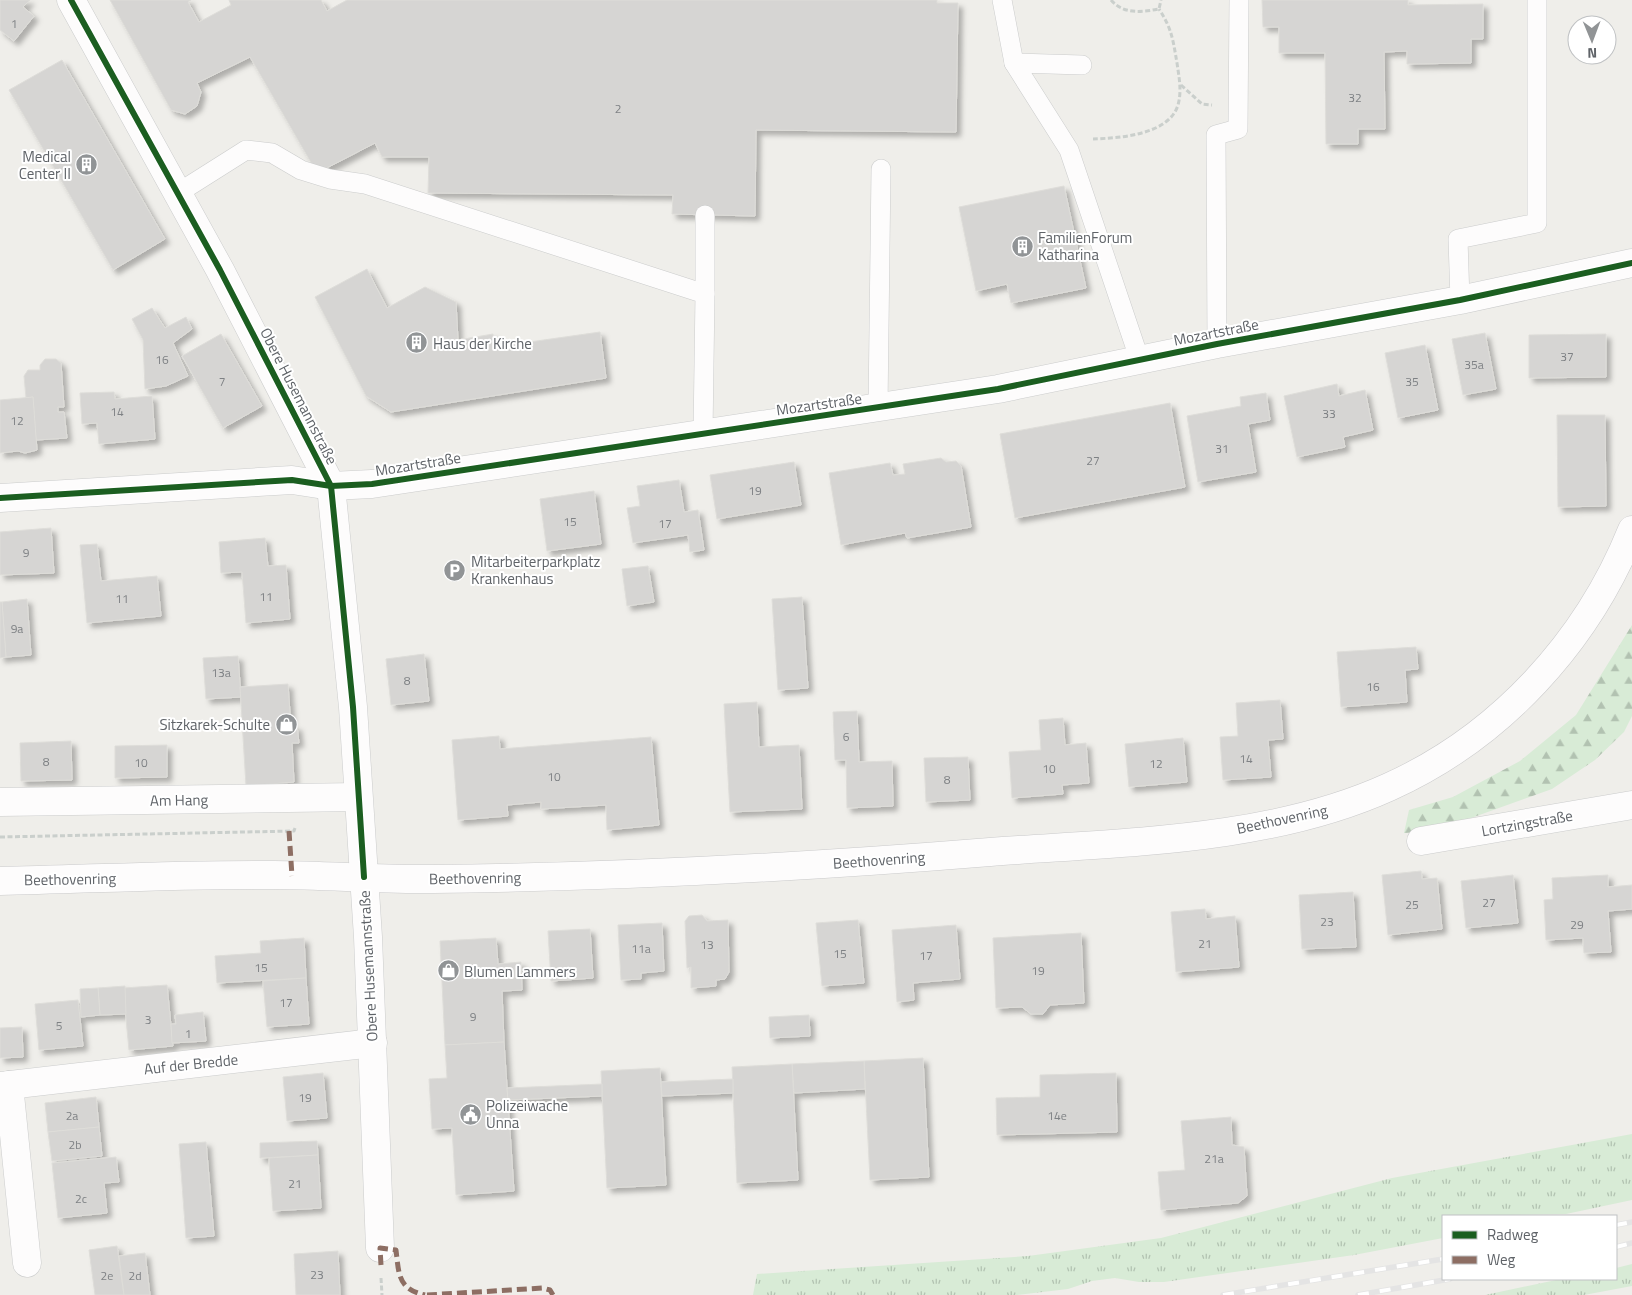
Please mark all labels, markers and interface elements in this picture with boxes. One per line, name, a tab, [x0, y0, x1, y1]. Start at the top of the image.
house number: 1	[11, 14, 17, 33]
north arrow	[1567, 15, 1617, 65]
text: N	[1587, 43, 1597, 64]
house number: 32	[1348, 88, 1362, 107]
house number: 2	[615, 99, 621, 118]
place label: Medical Center II	[19, 145, 71, 185]
building icon: Medical Center II	[75, 153, 99, 177]
place label: FamilienForum Katharina	[1038, 226, 1132, 266]
building icon: FamilienForum Katharina	[1010, 234, 1034, 258]
street label: Mozartstraße	[1171, 312, 1261, 352]
street label: Obere Husemannstraße	[254, 323, 344, 469]
building icon: Haus der Kirche	[405, 331, 429, 355]
place label: Haus der Kirche	[433, 332, 532, 355]
house number: 37	[1560, 347, 1574, 366]
house number: 16	[155, 350, 169, 369]
house number: 35a	[1464, 355, 1484, 374]
house number: 7	[219, 372, 225, 391]
house number: 35	[1405, 372, 1419, 391]
street label: Mozartstraße	[775, 387, 863, 421]
house number: 14	[110, 402, 124, 421]
house number: 33	[1322, 404, 1336, 423]
house number: 12	[10, 411, 24, 430]
house number: 31	[1215, 439, 1229, 458]
street label: Mozartstraße	[374, 446, 462, 482]
house number: 27	[1086, 451, 1100, 470]
house number: 19	[748, 481, 762, 500]
house number: 15	[563, 512, 577, 531]
house number: 17	[658, 514, 672, 533]
house number: 9	[23, 543, 30, 562]
place label: Mitarbeiterparkplatz Krankenhaus	[471, 550, 601, 590]
parking icon: Mitarbeiterparkplatz Krankenhaus	[443, 558, 467, 582]
house number: 11	[259, 587, 273, 606]
house number: 11	[115, 589, 129, 608]
house number: 9a	[11, 619, 23, 638]
house number: 13a	[211, 663, 231, 682]
house number: 8	[404, 671, 411, 690]
house number: 16	[1366, 677, 1380, 696]
shop icon: Sitzkarek-Schulte	[274, 712, 298, 736]
place label: Sitzkarek-Schulte	[159, 713, 270, 736]
house number: 6	[843, 727, 850, 746]
house number: 14	[1239, 749, 1253, 768]
house number: 8	[43, 752, 50, 771]
house number: 10	[134, 753, 148, 772]
house number: 12	[1149, 754, 1163, 773]
house number: 10	[1042, 759, 1056, 778]
house number: 10	[547, 767, 561, 786]
house number: 8	[944, 770, 951, 789]
street label: Am Hang	[150, 788, 209, 812]
street label: Beethovenring	[1234, 798, 1330, 840]
street label: Lortzingstraße	[1479, 804, 1575, 842]
street label: Beethovenring	[832, 845, 926, 875]
street label: Beethovenring	[429, 866, 522, 890]
street label: Beethovenring	[24, 867, 117, 891]
street label: Obere Husemannstraße	[353, 890, 383, 1042]
house number: 27	[1482, 893, 1496, 912]
house number: 25	[1405, 895, 1419, 914]
house number: 23	[1320, 912, 1334, 931]
house number: 29	[1570, 915, 1584, 934]
house number: 21	[1198, 934, 1212, 953]
house number: 13	[700, 935, 714, 954]
house number: 11a	[631, 939, 651, 958]
house number: 15	[833, 944, 847, 963]
house number: 17	[919, 946, 933, 965]
house number: 15	[254, 958, 268, 977]
shop icon: Blumen Lammers	[436, 959, 460, 983]
place label: Blumen Lammers	[464, 960, 576, 983]
house number: 19	[1031, 961, 1045, 980]
house number: 17	[279, 993, 293, 1012]
house number: 9	[470, 1007, 477, 1026]
house number: 3	[145, 1010, 151, 1029]
house number: 5	[56, 1016, 63, 1035]
house number: 1	[185, 1024, 191, 1043]
street label: Auf der Bredde	[143, 1048, 239, 1080]
house number: 19	[298, 1088, 312, 1107]
place label: Polizeiwache Unna	[486, 1094, 568, 1134]
public building icon: Polizeiwache Unna	[458, 1102, 482, 1126]
house number: 2a	[66, 1106, 78, 1125]
house number: 14e	[1047, 1106, 1067, 1125]
house number: 2b	[68, 1135, 82, 1154]
house number: 21a	[1204, 1149, 1224, 1168]
house number: 21	[288, 1174, 302, 1193]
house number: 2c	[75, 1189, 87, 1208]
legend	[1442, 1215, 1617, 1280]
text: Radweg	[1487, 1223, 1539, 1246]
text: Weg	[1487, 1248, 1516, 1271]
house number: 23	[310, 1265, 324, 1284]
house number: 2e	[101, 1266, 113, 1285]
house number: 2d	[128, 1266, 142, 1285]

